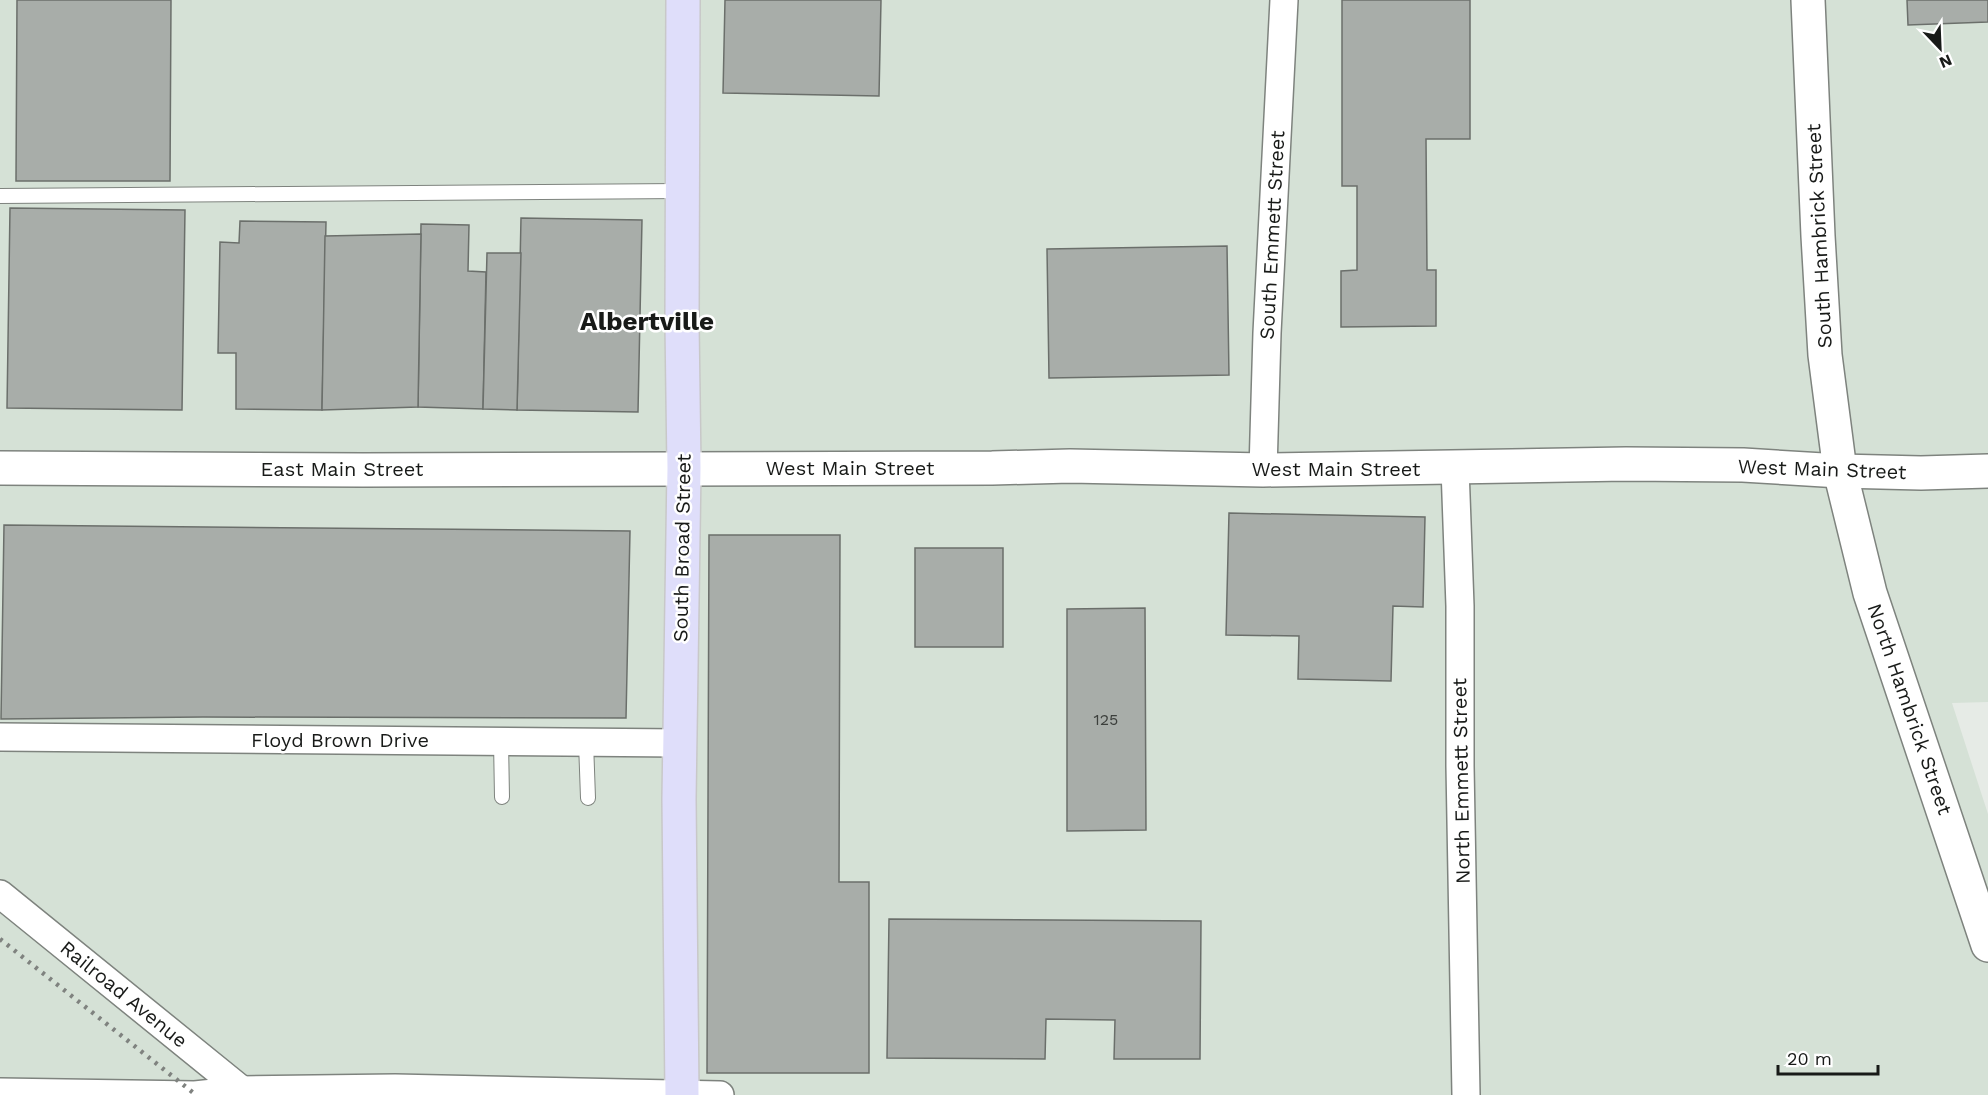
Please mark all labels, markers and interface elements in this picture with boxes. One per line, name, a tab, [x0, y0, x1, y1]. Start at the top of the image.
north arrow	[1910, 18, 1970, 78]
text: N	[1936, 50, 1955, 72]
street label: South Hambrick Street	[1801, 123, 1837, 349]
street label: South Emmett Street	[1255, 129, 1289, 340]
district label: Albertville	[580, 306, 714, 336]
street label: South Broad Street	[668, 453, 696, 642]
street label: West Main Street	[1737, 454, 1907, 484]
street label: West Main Street	[766, 456, 935, 480]
street label: East Main Street	[261, 457, 424, 481]
street label: West Main Street	[1252, 457, 1421, 481]
street label: North Hambrick Street	[1863, 600, 1958, 818]
street label: North Emmett Street	[1447, 677, 1475, 884]
house number: 125	[1094, 710, 1118, 729]
street label: Floyd Brown Drive	[251, 728, 429, 752]
street label: Railroad Avenue	[56, 935, 192, 1053]
scale bar	[1778, 1038, 1878, 1076]
text: 20 m	[1787, 1048, 1832, 1069]

